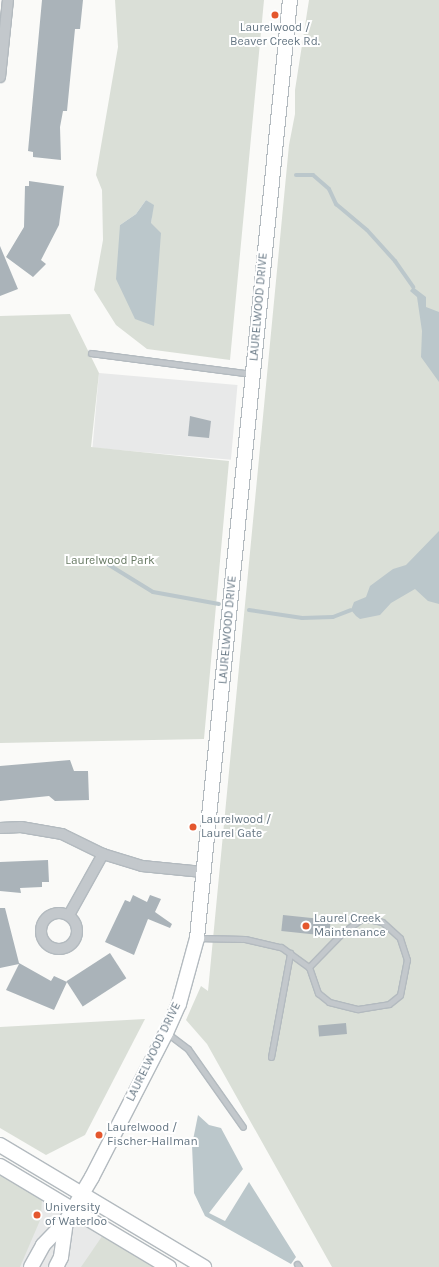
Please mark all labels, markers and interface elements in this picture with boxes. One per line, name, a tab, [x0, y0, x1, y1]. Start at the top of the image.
marker: Laurelwood / Beaver Creek Rd.	[270, 10, 280, 20]
place label: Laurelwood / Beaver Creek Rd.	[230, 21, 320, 49]
street label: LAURELWOOD DRIVE	[247, 252, 271, 362]
park label: Laurelwood Park	[65, 554, 155, 568]
street label: LAURELWOOD DRIVE	[216, 575, 240, 685]
place label: Laurelwood / Laurel Gate	[201, 813, 271, 841]
marker: Laurelwood / Laurel Gate	[188, 822, 198, 832]
place label: Laurel Creek Maintenance	[314, 912, 386, 940]
marker: Laurel Creek Maintenance	[301, 921, 311, 931]
street label: LAURELWOOD DRIVE	[124, 1000, 184, 1104]
place label: Laurelwood / Fischer-Hallman	[107, 1121, 198, 1149]
marker: Laurelwood / Fischer-Hallman	[94, 1130, 104, 1140]
place label: University of Waterloo	[45, 1201, 107, 1229]
marker: University of Waterloo	[32, 1210, 42, 1220]

